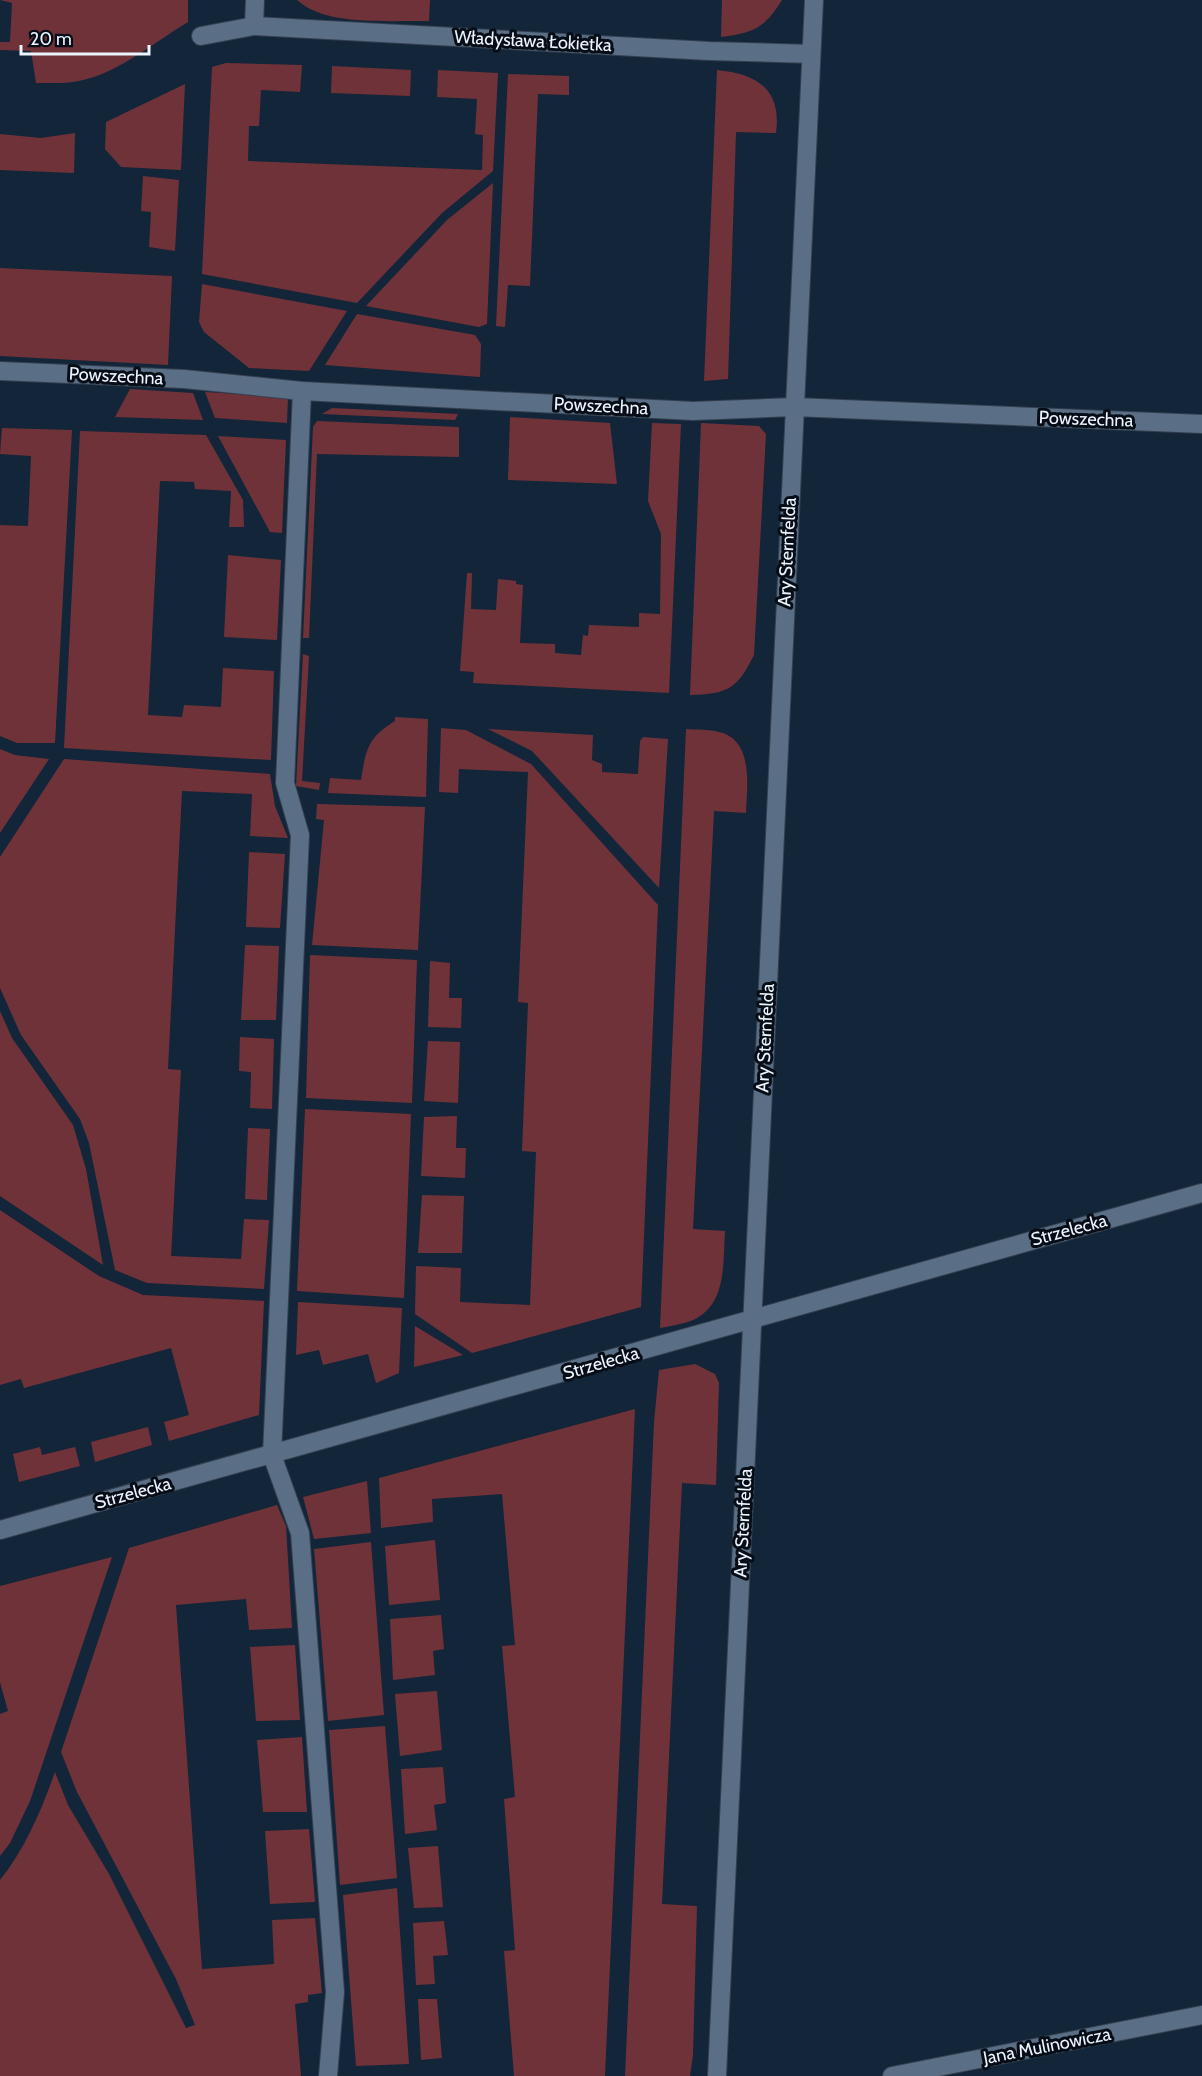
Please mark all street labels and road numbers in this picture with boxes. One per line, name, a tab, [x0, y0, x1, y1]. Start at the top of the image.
street label: Władysława Łokietka	[454, 26, 613, 56]
street label: Powszechna	[68, 363, 164, 389]
street label: Powszechna	[553, 393, 649, 419]
street label: Powszechna	[1038, 406, 1134, 432]
street label: Ary Sternfelda	[773, 497, 801, 607]
street label: Ary Sternfelda	[751, 983, 779, 1093]
street label: Strzelecka	[1029, 1209, 1110, 1251]
street label: Strzelecka	[561, 1342, 642, 1384]
street label: Ary Sternfelda	[729, 1468, 757, 1578]
street label: Strzelecka	[93, 1472, 174, 1514]
street label: Jana Mulinowicza	[980, 2023, 1113, 2069]

